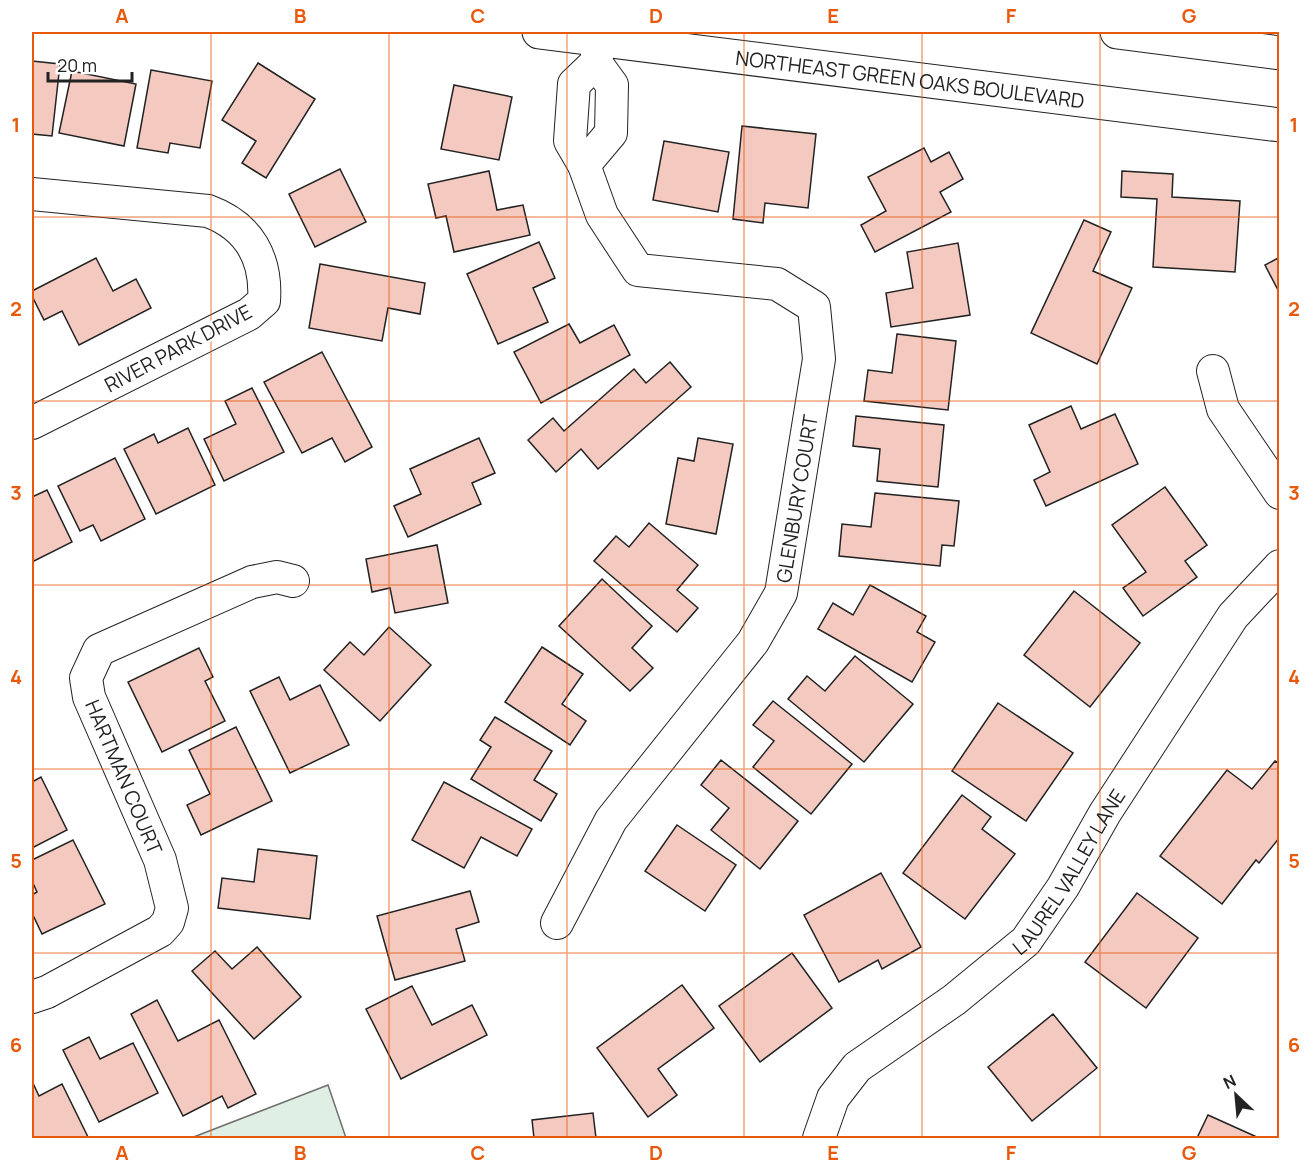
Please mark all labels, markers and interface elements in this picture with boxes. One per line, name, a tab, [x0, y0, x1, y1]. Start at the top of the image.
text: A	[115, 2, 129, 29]
text: B	[294, 2, 307, 29]
text: C	[471, 2, 485, 29]
text: D	[649, 2, 663, 29]
text: E	[827, 2, 839, 29]
text: F	[1006, 2, 1017, 29]
text: G	[1182, 2, 1197, 29]
street label: NORTHEAST GREEN OAKS BOULEVARD	[734, 43, 1086, 114]
scale bar	[48, 45, 132, 83]
text: 20 m	[57, 53, 97, 77]
text: 1	[12, 111, 20, 138]
text: 1	[1290, 111, 1298, 138]
text: 2	[10, 295, 22, 322]
text: 2	[1288, 295, 1300, 322]
street label: RIVER PARK DRIVE	[100, 298, 256, 398]
street label: GLENBURY COURT	[769, 413, 823, 585]
text: 3	[10, 479, 22, 506]
text: 3	[1288, 479, 1300, 506]
text: 4	[10, 663, 22, 690]
text: 4	[1288, 663, 1300, 690]
street label: HARTMAN COURT	[79, 696, 169, 858]
street label: LAUREL VALLEY LANE	[1006, 783, 1131, 960]
text: 5	[10, 847, 22, 874]
text: 5	[1288, 847, 1300, 874]
text: 6	[10, 1031, 22, 1058]
text: 6	[1288, 1031, 1300, 1058]
north arrow	[1206, 1065, 1266, 1125]
text: N	[1219, 1069, 1239, 1094]
text: A	[115, 1139, 129, 1166]
text: B	[294, 1139, 307, 1166]
text: C	[471, 1139, 485, 1166]
text: D	[649, 1139, 663, 1166]
text: E	[827, 1139, 839, 1166]
text: F	[1006, 1139, 1017, 1166]
text: G	[1182, 1139, 1197, 1166]

